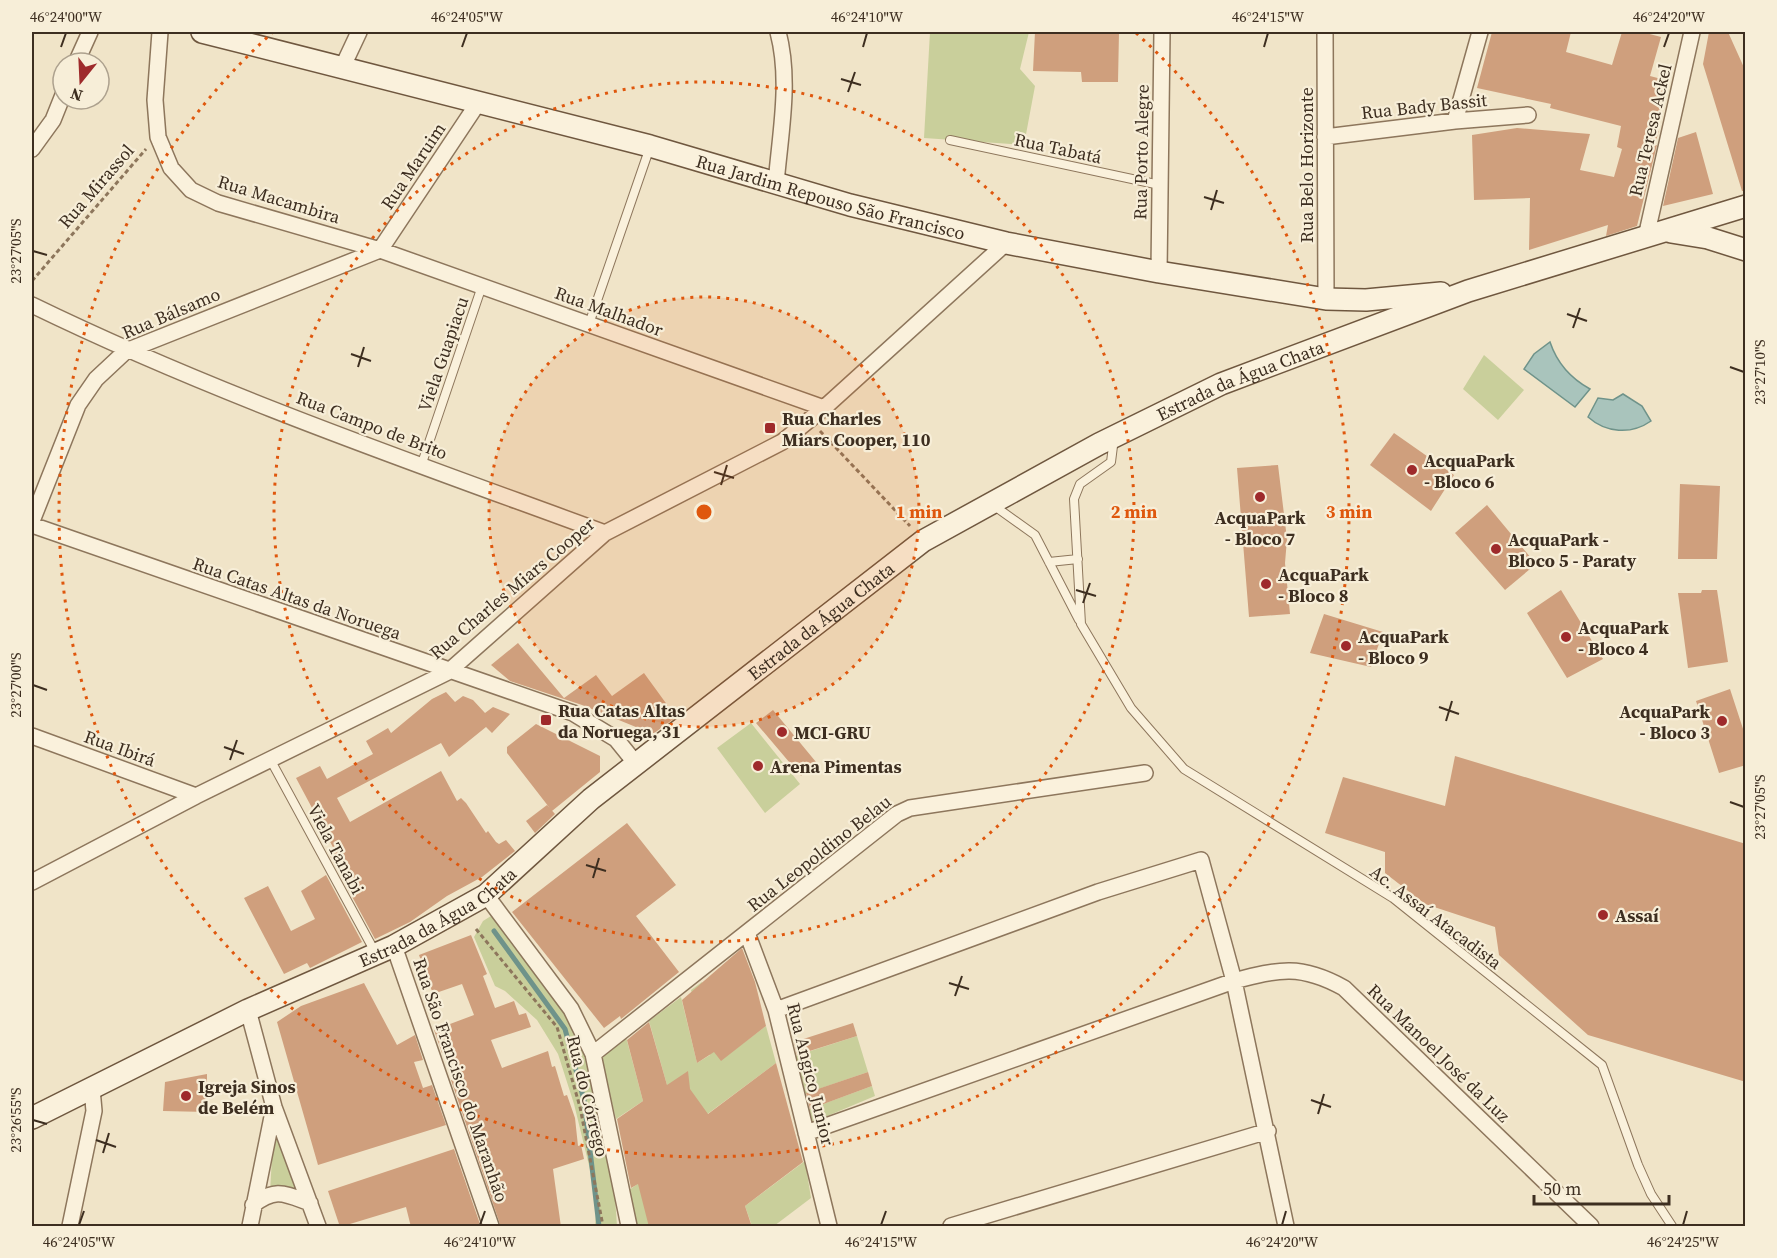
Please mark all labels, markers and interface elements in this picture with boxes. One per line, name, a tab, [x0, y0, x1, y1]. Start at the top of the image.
text: 46°24'00"W	[30, 6, 103, 27]
text: 46°24'05"W	[431, 6, 504, 27]
text: 46°24'10"W	[831, 6, 904, 27]
text: 46°24'15"W	[1232, 6, 1305, 27]
text: 46°24'20"W	[1633, 6, 1706, 27]
north arrow	[51, 51, 111, 111]
street label: Rua Teresa Ackel	[1623, 61, 1677, 199]
text: N	[67, 83, 85, 108]
street label: Rua Porto Alegre	[1127, 84, 1155, 220]
street label: Rua Belo Horizonte	[1294, 87, 1319, 243]
street label: Rua Bady Bassit	[1360, 87, 1488, 125]
street label: Rua Maruim	[375, 118, 451, 214]
street label: Rua Tabatá	[1012, 127, 1105, 170]
street label: Rua Mirassol	[52, 138, 140, 234]
street label: Rua Jardim Repouso São Francisco	[693, 148, 968, 245]
street label: Rua Macambira	[215, 169, 344, 230]
text: 23°27'05"S	[5, 218, 26, 284]
street label: Rua Malhador	[551, 280, 667, 342]
street label: Rua Bálsamo	[118, 281, 224, 345]
street label: Viela Guapiacu	[412, 293, 474, 415]
street label: Estrada da Água Chata	[1152, 334, 1328, 426]
text: 23°27'10"S	[1749, 339, 1770, 405]
street label: Rua Campo de Brito	[293, 385, 451, 465]
place label: Rua Charles Miars Cooper, 110	[782, 406, 931, 452]
marker: Rua Charles Miars Cooper, 110	[763, 421, 777, 435]
place label: AcquaPark - Bloco 6	[1424, 448, 1515, 494]
marker: AcquaPark - Bloco 6	[1405, 463, 1419, 477]
marker: AcquaPark - Bloco 7	[1253, 490, 1267, 504]
text: 1 min	[896, 499, 942, 524]
text: 2 min	[1111, 499, 1157, 524]
text: 3 min	[1326, 499, 1372, 524]
centre of rings	[694, 502, 714, 522]
place label: AcquaPark - Bloco 7	[1215, 505, 1306, 551]
street label: Rua Charles Miars Cooper	[424, 511, 600, 665]
place label: AcquaPark - Bloco 5 - Paraty	[1508, 527, 1637, 573]
marker: AcquaPark - Bloco 5 - Paraty	[1489, 542, 1503, 556]
street label: Rua Catas Altas da Noruega	[190, 551, 405, 646]
street label: Estrada da Água Chata	[742, 555, 900, 686]
place label: AcquaPark - Bloco 8	[1278, 562, 1369, 608]
marker: AcquaPark - Bloco 8	[1259, 577, 1273, 591]
place label: AcquaPark - Bloco 4	[1578, 615, 1669, 661]
place label: AcquaPark - Bloco 9	[1358, 624, 1449, 670]
marker: AcquaPark - Bloco 4	[1559, 630, 1573, 644]
marker: AcquaPark - Bloco 9	[1339, 639, 1353, 653]
text: 23°27'00"S	[5, 652, 26, 718]
place label: Rua Catas Altas da Noruega, 31	[558, 698, 685, 744]
place label: AcquaPark - Bloco 3	[1619, 699, 1710, 745]
marker: Rua Catas Altas da Noruega, 31	[539, 713, 553, 727]
marker: AcquaPark - Bloco 3	[1715, 714, 1729, 728]
place label: MCI-GRU	[794, 720, 871, 745]
street label: Rua Ibirá	[81, 724, 160, 773]
marker: MCI-GRU	[775, 725, 789, 739]
place label: Arena Pimentas	[770, 754, 902, 779]
marker: Arena Pimentas	[751, 759, 765, 773]
text: 23°27'05"S	[1749, 774, 1770, 840]
street label: Rua Leopoldino Belau	[742, 789, 896, 917]
street label: Viela Tanabi	[302, 799, 370, 899]
street label: Ac. Assaí Atacadista	[1365, 859, 1508, 975]
street label: Estrada da Água Chata	[355, 860, 522, 973]
place label: Assaí	[1615, 903, 1659, 928]
marker: Assaí	[1596, 908, 1610, 922]
street label: Rua São Francisco do Maranhão	[407, 955, 515, 1205]
street label: Rua Manoel José da Luz	[1362, 978, 1516, 1128]
street label: Rua Angico Junior	[781, 1000, 841, 1148]
street label: Rua do Córrego	[561, 1033, 615, 1159]
place label: Igreja Sinos de Belém	[198, 1074, 296, 1120]
text: 23°26'55"S	[5, 1087, 26, 1153]
marker: Igreja Sinos de Belém	[179, 1089, 193, 1103]
scale bar	[1534, 1168, 1669, 1206]
text: 50 m	[1543, 1176, 1581, 1201]
text: 46°24'05"W	[43, 1231, 116, 1252]
text: 46°24'10"W	[444, 1231, 517, 1252]
text: 46°24'15"W	[845, 1231, 918, 1252]
text: 46°24'20"W	[1246, 1231, 1319, 1252]
text: 46°24'25"W	[1647, 1231, 1720, 1252]

